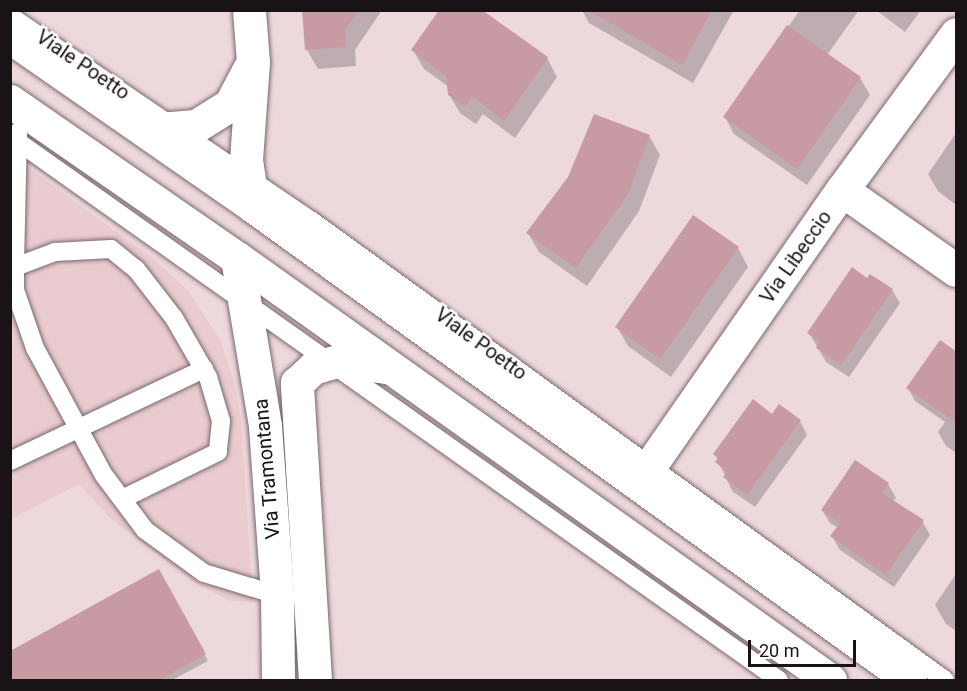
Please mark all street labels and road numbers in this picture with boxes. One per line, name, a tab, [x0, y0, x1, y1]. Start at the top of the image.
street label: Viale Poetto	[32, 25, 134, 105]
street label: Via Libeccio	[755, 206, 837, 308]
street label: Viale Poetto	[430, 303, 532, 385]
street label: Via Tramontana	[249, 398, 285, 540]

